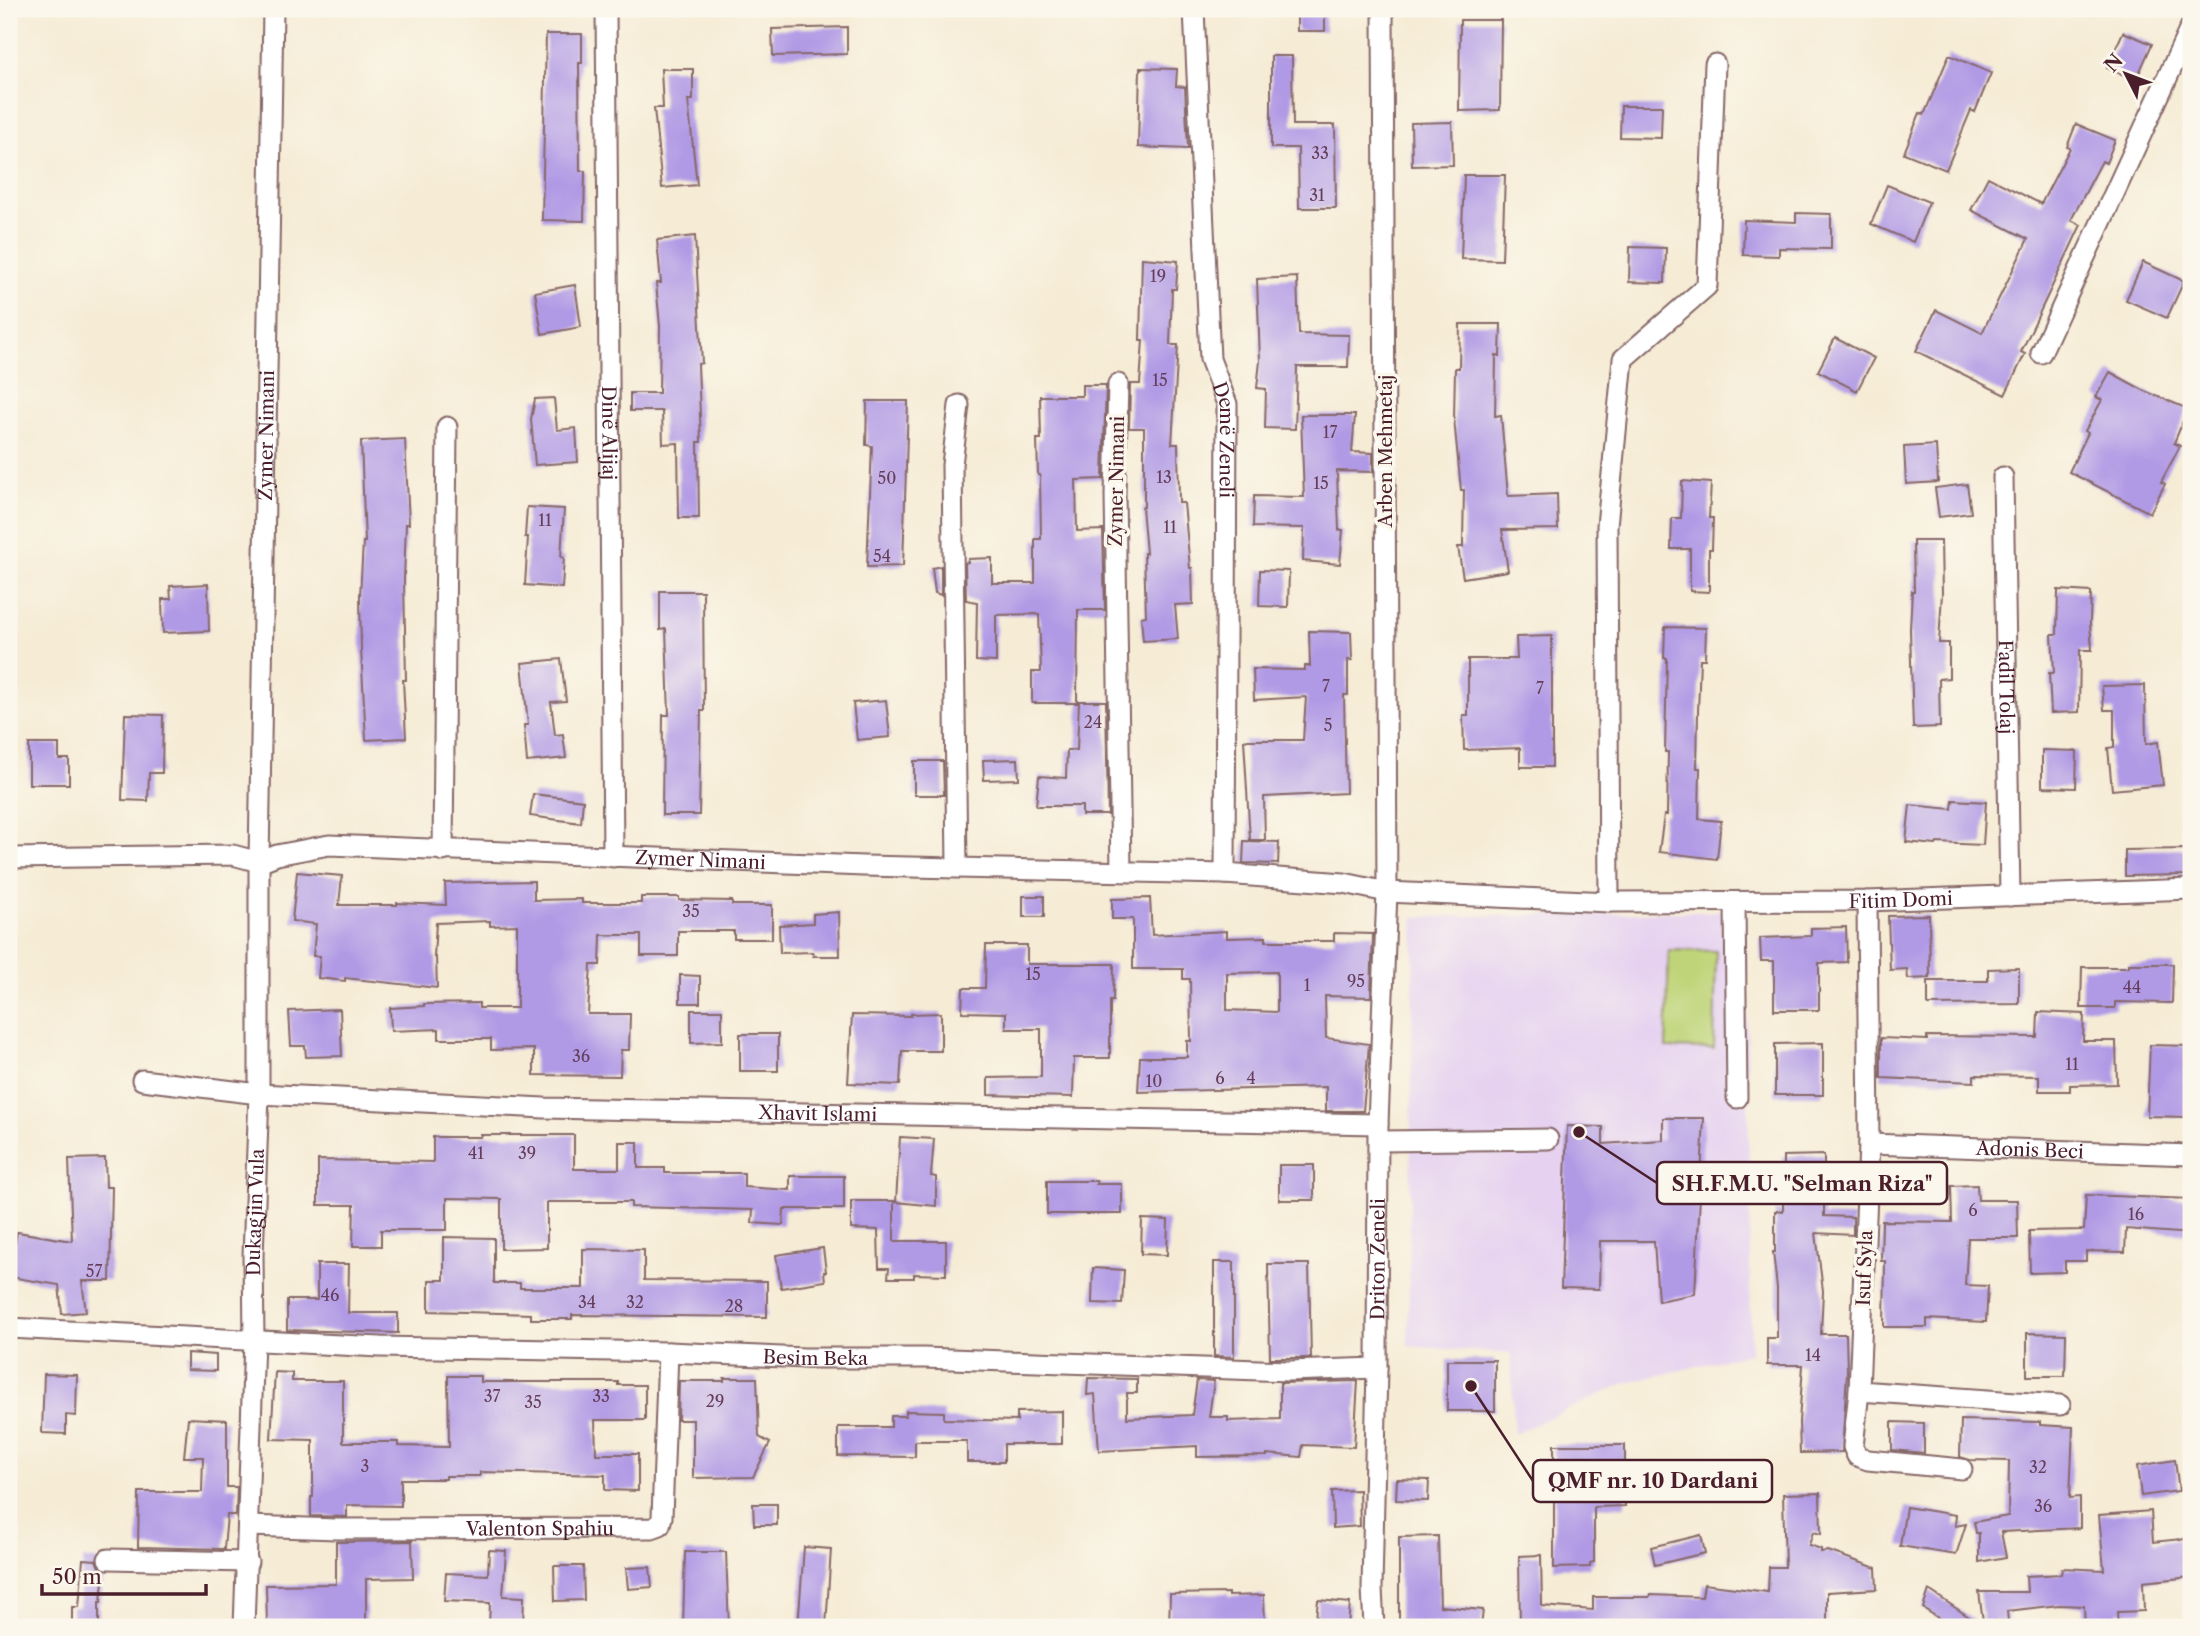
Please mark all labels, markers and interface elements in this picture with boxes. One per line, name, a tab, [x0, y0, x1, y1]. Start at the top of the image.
north arrow	[2092, 38, 2162, 108]
text: N	[2100, 49, 2128, 77]
house number: 33	[1311, 143, 1329, 163]
house number: 31	[1309, 185, 1325, 205]
house number: 19	[1150, 266, 1166, 286]
street label: Zymer Nimani	[254, 370, 279, 501]
house number: 15	[1152, 370, 1168, 390]
street label: Arben Mehmetaj	[1374, 375, 1397, 528]
street label: Demë Zeneli	[1208, 379, 1238, 498]
street label: Dinë Alijaj	[597, 386, 621, 480]
street label: Zymer Nimani	[1104, 415, 1129, 546]
house number: 17	[1323, 422, 1337, 442]
house number: 13	[1156, 467, 1172, 487]
house number: 50	[878, 468, 896, 488]
house number: 15	[1313, 473, 1329, 493]
house number: 11	[538, 510, 552, 530]
house number: 11	[1163, 517, 1177, 537]
house number: 54	[873, 546, 891, 566]
street label: Fadil Tolaj	[1994, 640, 2018, 734]
house number: 7	[1322, 676, 1330, 696]
house number: 7	[1536, 678, 1544, 698]
house number: 24	[1084, 712, 1102, 732]
house number: 5	[1324, 715, 1332, 735]
street label: Zymer Nimani	[635, 846, 766, 874]
street label: Fitim Domi	[1849, 887, 1953, 913]
house number: 35	[682, 901, 700, 921]
house number: 15	[1025, 964, 1041, 984]
house number: 95	[1347, 971, 1365, 991]
house number: 1	[1304, 975, 1311, 995]
house number: 44	[2123, 977, 2141, 997]
house number: 36	[572, 1046, 590, 1066]
house number: 11	[2065, 1054, 2079, 1074]
house number: 6	[1215, 1068, 1225, 1088]
house number: 4	[1246, 1068, 1256, 1088]
house number: 10	[1146, 1071, 1162, 1091]
street label: Xhavit Islami	[757, 1101, 878, 1126]
street label: Adonis Beci	[1975, 1137, 2084, 1163]
house number: 41	[468, 1143, 484, 1163]
house number: 39	[518, 1143, 536, 1163]
street label: Dukagjin Vula	[242, 1148, 269, 1276]
callout: SH.F.M.U. "Selman Riza"	[1657, 1162, 1947, 1204]
text: SH.F.M.U. "Selman Riza"	[1671, 1171, 1933, 1196]
street label: Driton Zeneli	[1366, 1198, 1390, 1320]
house number: 6	[1968, 1200, 1978, 1220]
house number: 16	[2128, 1204, 2144, 1224]
street label: Isuf Syla	[1852, 1230, 1877, 1307]
house number: 57	[86, 1261, 102, 1281]
house number: 46	[321, 1285, 339, 1305]
house number: 34	[578, 1292, 596, 1312]
house number: 32	[626, 1292, 644, 1312]
house number: 28	[725, 1296, 743, 1316]
street label: Besim Beka	[762, 1345, 868, 1370]
house number: 14	[1805, 1345, 1821, 1365]
house number: 37	[484, 1386, 500, 1406]
house number: 33	[592, 1386, 610, 1406]
house number: 29	[706, 1391, 724, 1411]
house number: 35	[524, 1392, 542, 1412]
house number: 3	[361, 1456, 369, 1476]
house number: 32	[2029, 1457, 2047, 1477]
callout: QMF nr. 10 Dardani	[1533, 1460, 1772, 1502]
text: QMF nr. 10 Dardani	[1548, 1468, 1759, 1493]
house number: 36	[2034, 1496, 2052, 1516]
street label: Valenton Spahiu	[465, 1517, 614, 1541]
scale bar	[42, 1552, 206, 1596]
text: 50 m	[52, 1564, 102, 1589]

